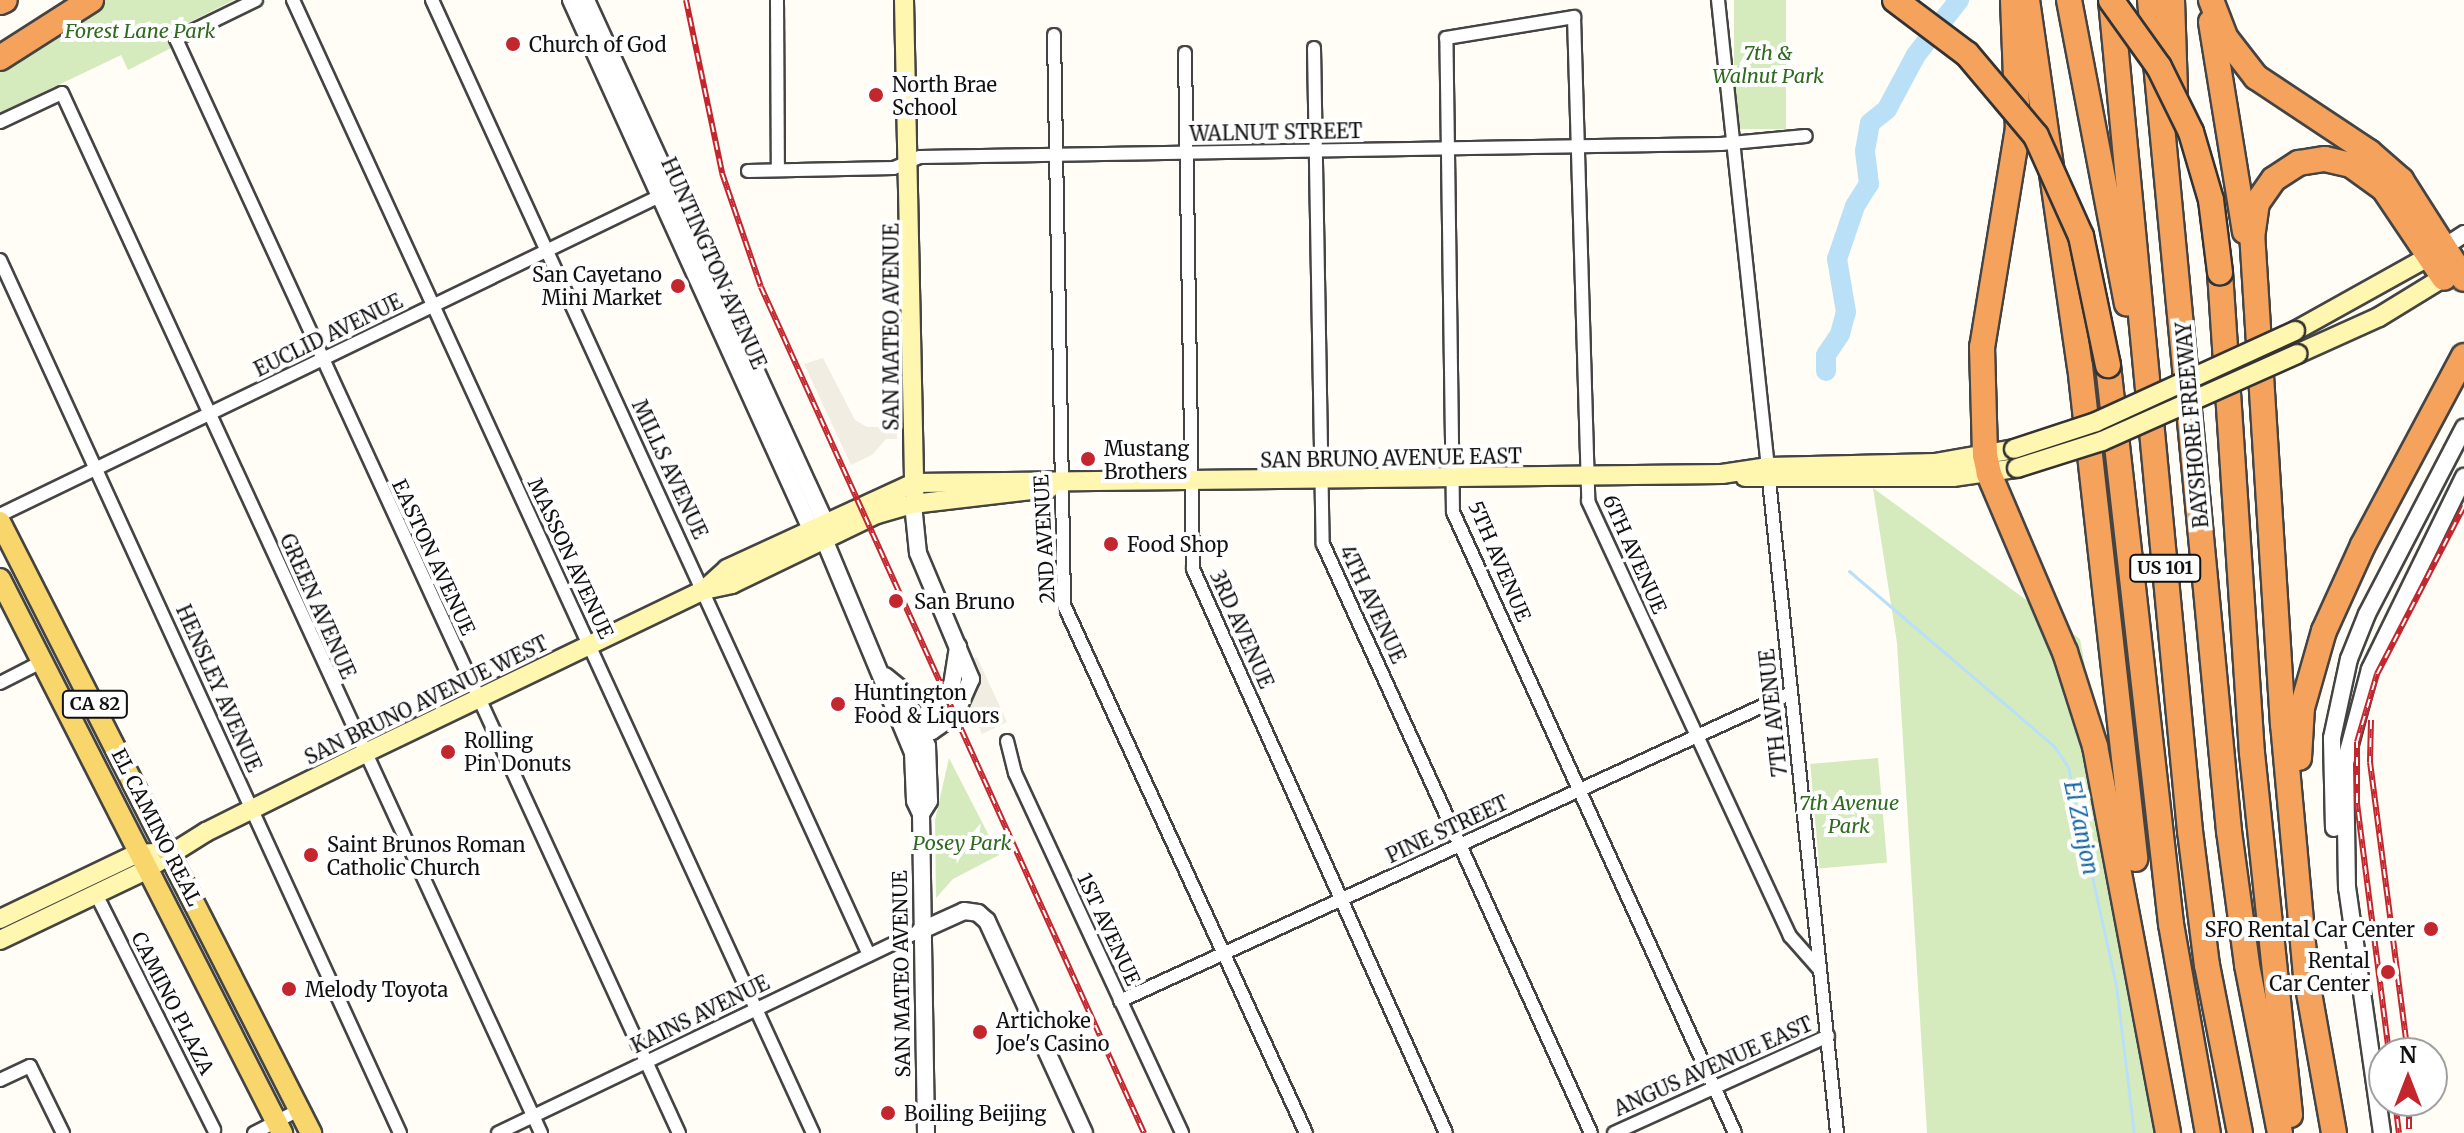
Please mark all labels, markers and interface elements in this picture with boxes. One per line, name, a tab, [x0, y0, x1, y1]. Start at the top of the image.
park label: Forest Lane Park	[65, 18, 215, 42]
place label: Church of God	[529, 32, 666, 56]
marker: Church of God	[504, 35, 522, 53]
park label: 7th & Walnut Park	[1712, 40, 1824, 87]
place label: North Brae School	[892, 72, 997, 119]
marker: North Brae School	[867, 86, 885, 104]
street label: WALNUT STREET	[1189, 118, 1363, 146]
street label: HUNTINGTON AVENUE	[657, 154, 771, 372]
street label: SAN MATEO AVENUE	[879, 223, 903, 431]
place label: San Cayetano Mini Market	[532, 262, 662, 309]
marker: San Cayetano Mini Market	[669, 277, 687, 295]
street label: EUCLID AVENUE	[250, 289, 406, 381]
street label: BAYSHORE FREEWAY	[2171, 321, 2213, 529]
street label: MILLS AVENUE	[627, 396, 713, 542]
place label: Mustang Brothers	[1104, 436, 1189, 483]
street label: SAN BRUNO AVENUE EAST	[1260, 444, 1522, 472]
marker: Mustang Brothers	[1079, 450, 1097, 468]
street label: MASSON AVENUE	[523, 474, 619, 642]
street label: 2ND AVENUE	[1029, 474, 1059, 604]
street label: EASTON AVENUE	[387, 475, 481, 639]
street label: 6TH AVENUE	[1598, 491, 1672, 617]
street label: 5TH AVENUE	[1464, 497, 1536, 625]
street label: GREEN AVENUE	[275, 530, 361, 682]
place label: Food Shop	[1127, 532, 1229, 556]
marker: Food Shop	[1102, 535, 1120, 553]
street label: 4TH AVENUE	[1335, 541, 1411, 667]
road number: US 101	[2129, 554, 2201, 582]
street label: 3RD AVENUE	[1205, 566, 1279, 692]
place label: San Bruno	[914, 589, 1015, 613]
marker: San Bruno	[885, 590, 907, 612]
street label: HENSLEY AVENUE	[171, 601, 267, 775]
street label: SAN BRUNO AVENUE WEST	[301, 631, 551, 769]
street label: 7TH AVENUE	[1754, 648, 1792, 778]
place label: Huntington Food & Liquors	[854, 680, 1000, 727]
road number: CA 82	[61, 690, 129, 718]
marker: Huntington Food & Liquors	[829, 695, 847, 713]
place label: Rolling Pin Donuts	[464, 728, 571, 775]
marker: Rolling Pin Donuts	[439, 743, 457, 761]
street label: EL CAMINO REAL	[107, 744, 207, 910]
water label: El Zanjon	[2058, 779, 2104, 877]
street label: PINE STREET	[1382, 790, 1512, 868]
park label: 7th Avenue Park	[1799, 790, 1899, 837]
park label: Posey Park	[913, 830, 1011, 854]
place label: Saint Brunos Roman Catholic Church	[327, 832, 525, 879]
marker: Saint Brunos Roman Catholic Church	[302, 846, 320, 864]
street label: 1ST AVENUE	[1073, 869, 1145, 989]
street label: SAN MATEO AVENUE	[887, 870, 915, 1078]
place label: SFO Rental Car Center	[2204, 917, 2415, 941]
marker: SFO Rental Car Center	[2422, 920, 2440, 938]
street label: CAMINO PLAZA	[127, 928, 219, 1078]
place label: Rental Car Center	[2269, 948, 2370, 995]
marker: Rental Car Center	[2377, 961, 2399, 983]
street label: KAINS AVENUE	[627, 970, 773, 1058]
place label: Melody Toyota	[305, 977, 448, 1001]
marker: Melody Toyota	[280, 980, 298, 998]
place label: Artichoke Joe's Casino	[996, 1008, 1109, 1055]
street label: ANGUS AVENUE EAST	[1610, 1011, 1816, 1121]
marker: Artichoke Joe's Casino	[971, 1023, 989, 1041]
north arrow	[2368, 1037, 2448, 1117]
text: N	[2399, 1041, 2417, 1069]
place label: Boiling Beijing	[904, 1101, 1046, 1125]
marker: Boiling Beijing	[879, 1104, 897, 1122]

